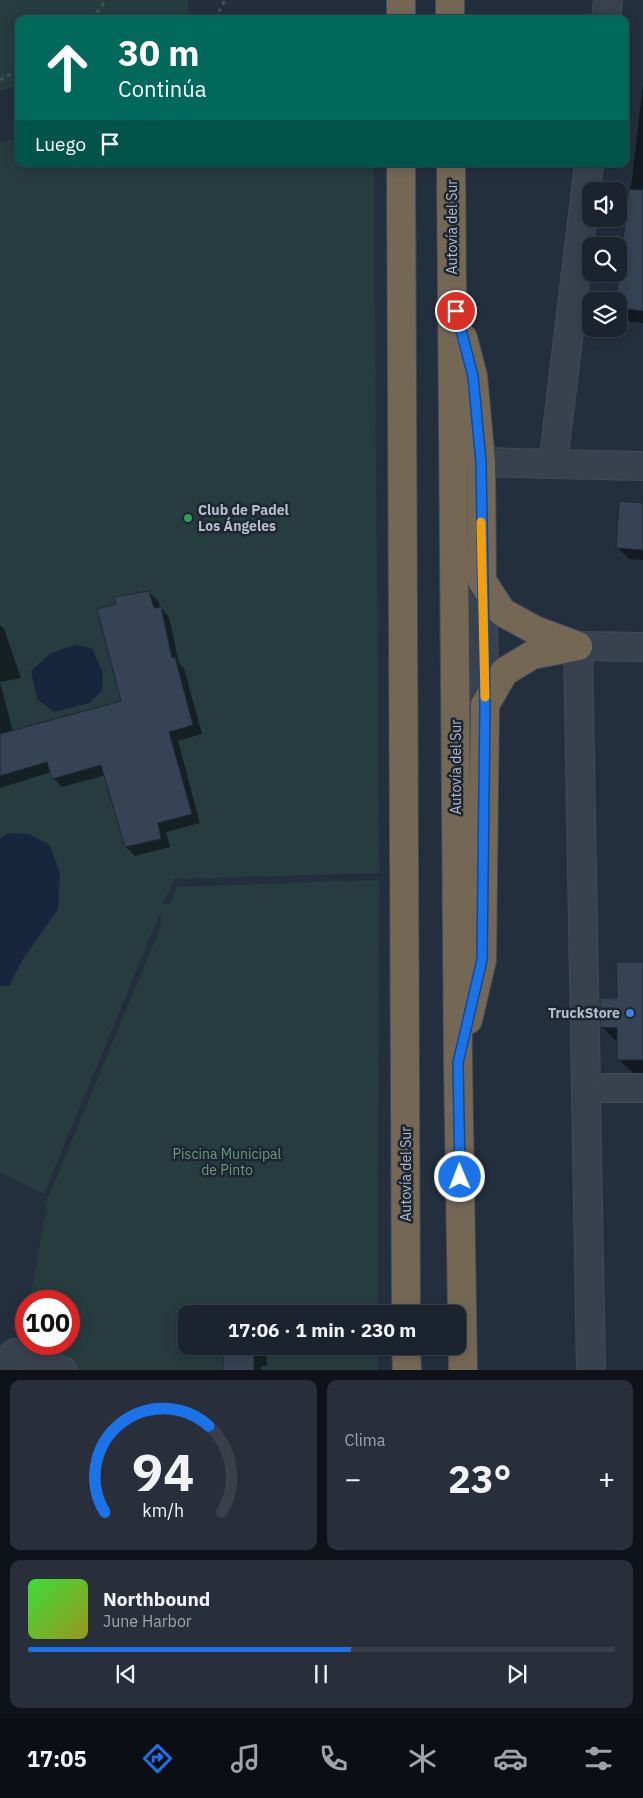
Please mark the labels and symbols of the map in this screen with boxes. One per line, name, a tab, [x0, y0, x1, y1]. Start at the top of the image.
street label: Autovía del Sur	[443, 180, 461, 274]
pin	[435, 290, 477, 332]
place label: Club de Padel Los Ángeles	[198, 501, 289, 535]
marker: Club de Padel Los Ángeles	[182, 512, 194, 524]
street label: Autovía del Sur	[447, 720, 465, 814]
place label: TruckStore	[548, 1004, 620, 1022]
marker: TruckStore	[624, 1007, 636, 1019]
street label: Autovía del Sur	[397, 1127, 415, 1221]
park label: Piscina Municipal de Pinto	[173, 1145, 282, 1179]
position arrow	[433, 1150, 485, 1202]
speed limit sign: 100	[15, 1290, 80, 1355]

